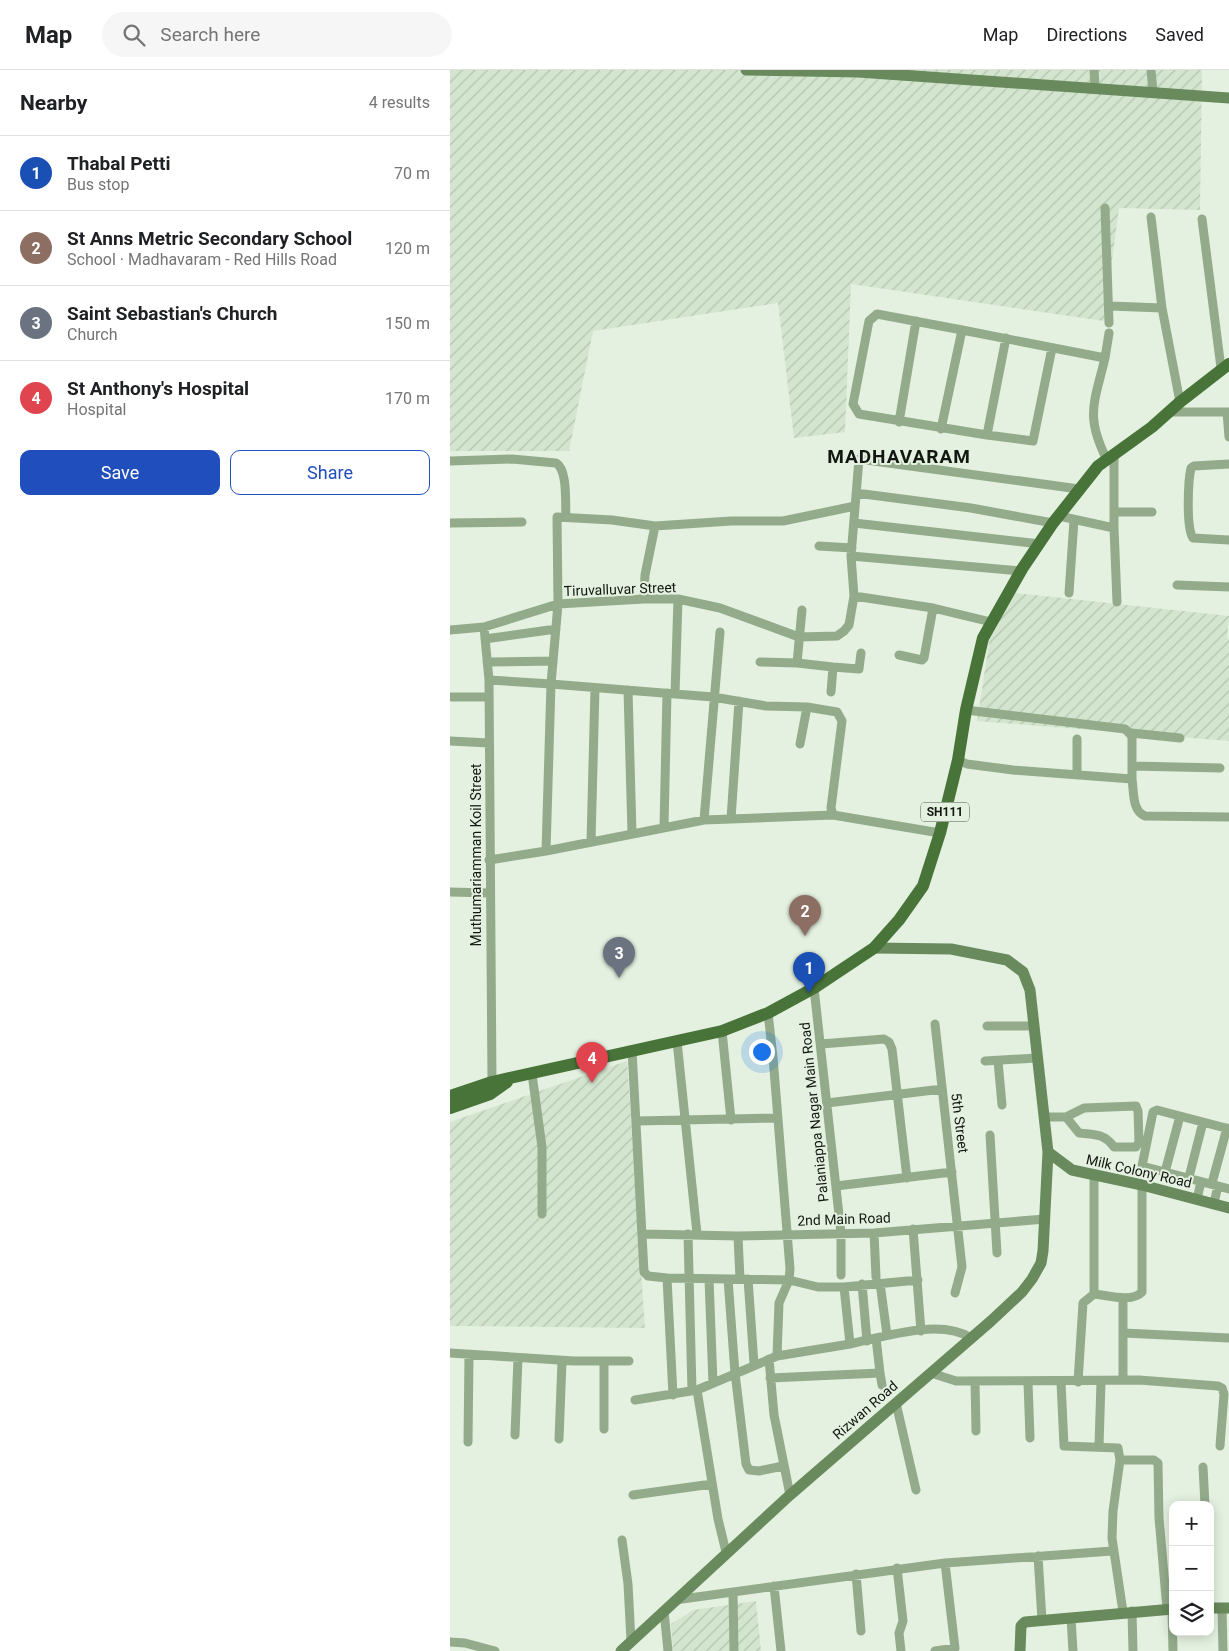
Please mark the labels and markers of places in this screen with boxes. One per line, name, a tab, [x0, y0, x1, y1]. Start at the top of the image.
pin: 2	[789, 895, 821, 936]
pin: 3	[603, 937, 635, 978]
pin: 1	[793, 952, 825, 993]
pin: 4	[576, 1042, 608, 1083]

